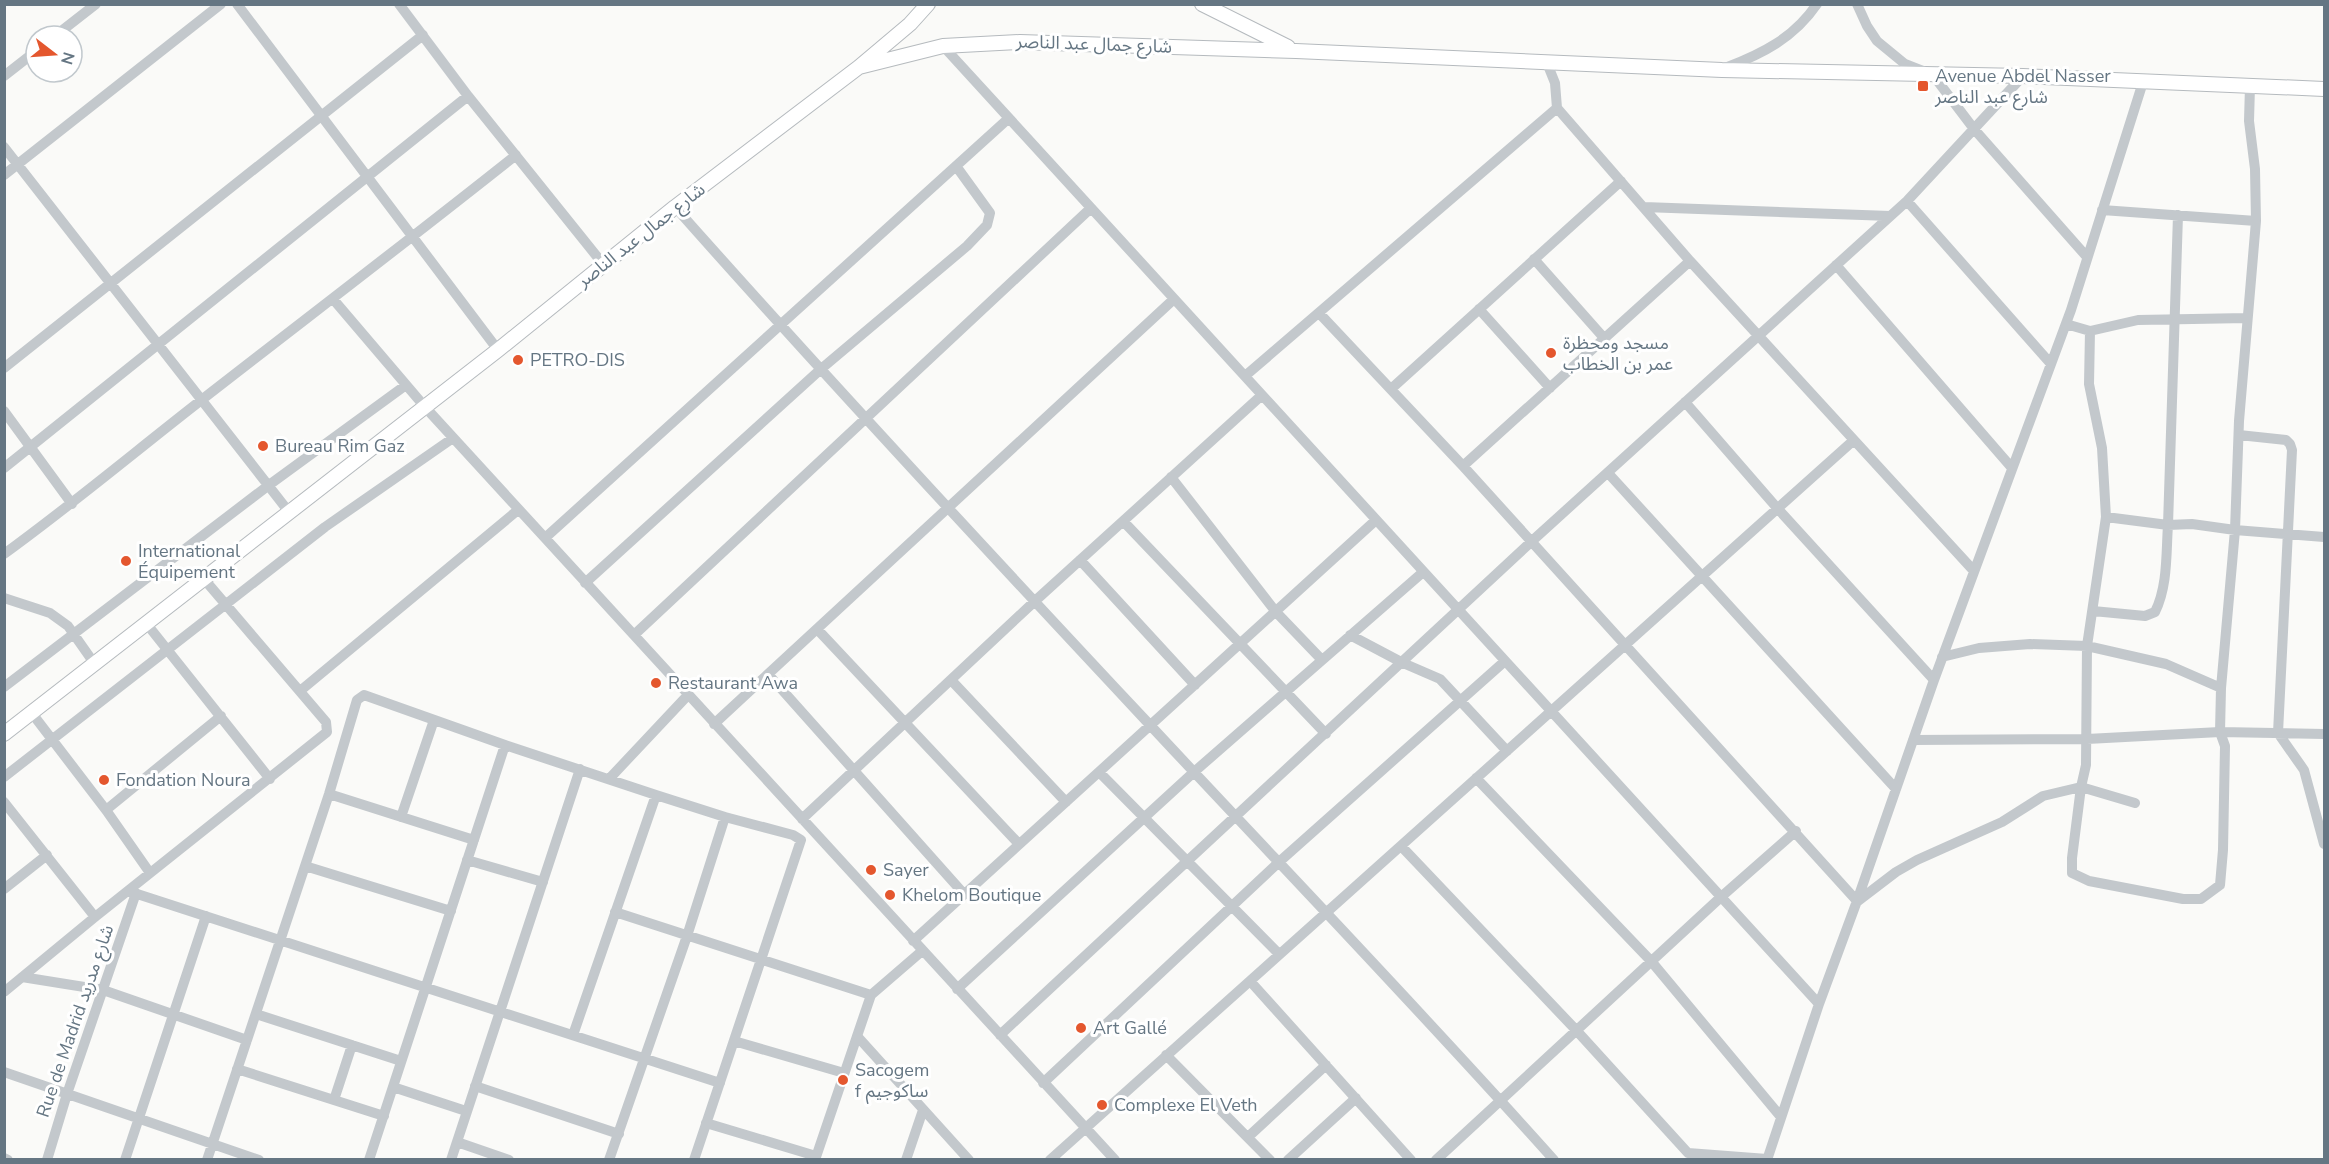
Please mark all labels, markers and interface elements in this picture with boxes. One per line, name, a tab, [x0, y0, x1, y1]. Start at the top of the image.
north arrow	[24, 24, 84, 84]
street label: شارع جمال عبد الناصر	[1014, 29, 1173, 61]
text: N	[55, 49, 80, 67]
place label: Avenue Abdel Nasser شارع عبد الناصر	[1934, 64, 2111, 111]
marker: Avenue Abdel Nasser شارع عبد الناصر	[1916, 79, 1930, 93]
street label: شارع جمال عبد الناصر	[571, 177, 711, 295]
place label: مسجد ومحظرة عمر بن الخطاب	[1563, 331, 1673, 376]
marker: مسجد ومحظرة عمر بن الخطاب	[1544, 346, 1558, 360]
place label: PETRO-DIS	[530, 348, 625, 372]
marker: PETRO-DIS	[511, 353, 525, 367]
place label: Bureau Rim Gaz	[275, 434, 405, 458]
marker: Bureau Rim Gaz	[256, 439, 270, 453]
place label: International Équipement	[138, 539, 241, 584]
marker: International Équipement	[119, 554, 133, 568]
place label: Restaurant Awa	[668, 671, 798, 695]
marker: Restaurant Awa	[649, 676, 663, 690]
place label: Fondation Noura	[116, 768, 250, 792]
marker: Fondation Noura	[97, 773, 111, 787]
place label: Sayer	[883, 858, 929, 882]
marker: Sayer	[864, 863, 878, 877]
place label: Khelom Boutique	[902, 883, 1041, 907]
marker: Khelom Boutique	[883, 888, 897, 902]
street label: Rue de Madrid شارع مدريد	[31, 922, 121, 1121]
place label: Art Gallé	[1093, 1016, 1167, 1040]
marker: Art Gallé	[1074, 1021, 1088, 1035]
place label: Sacogem f ساكوجيم	[855, 1058, 929, 1104]
marker: Sacogem f ساكوجيم	[836, 1073, 850, 1087]
place label: Complexe El Veth	[1114, 1093, 1257, 1117]
marker: Complexe El Veth	[1095, 1098, 1109, 1112]

